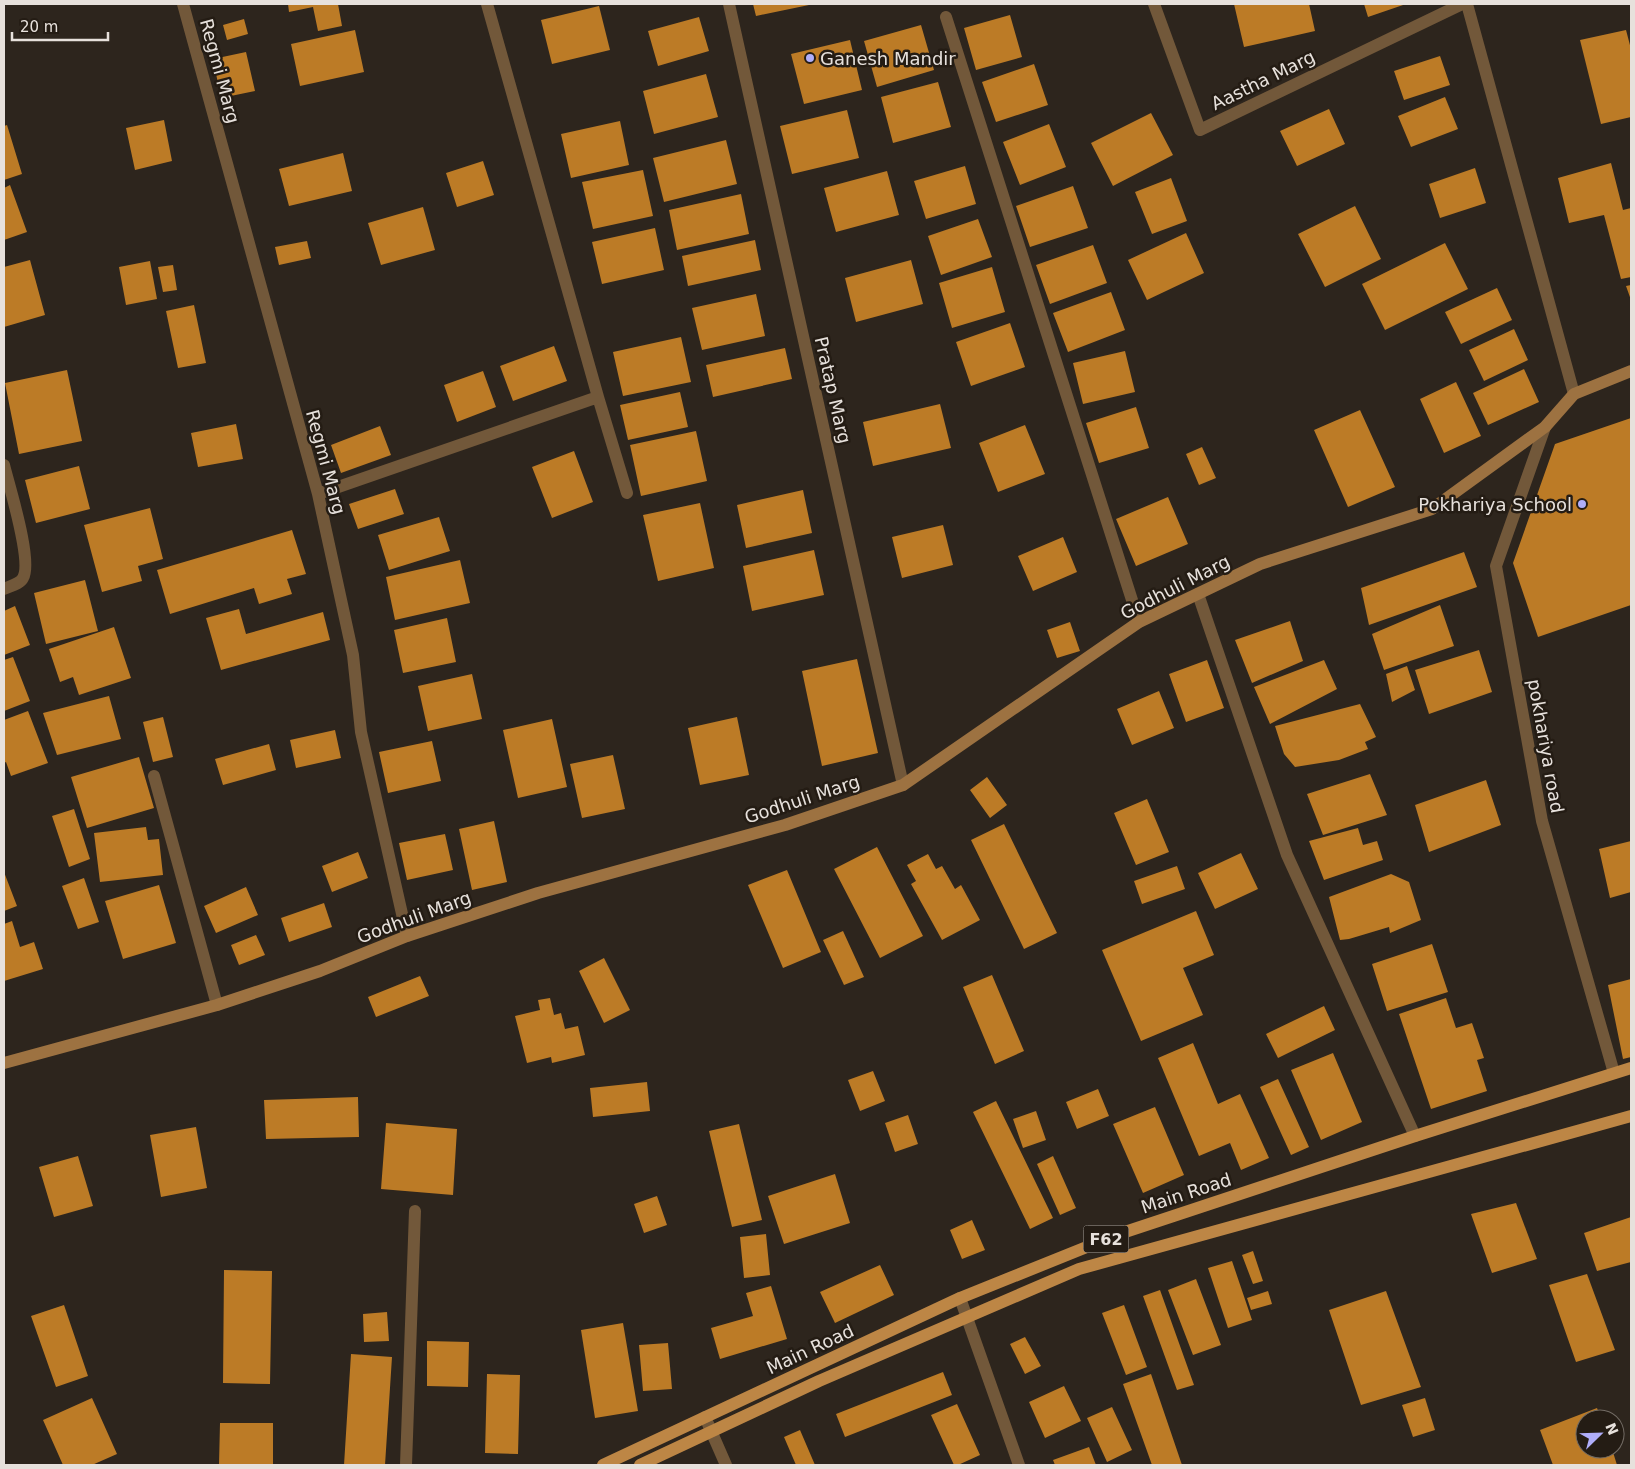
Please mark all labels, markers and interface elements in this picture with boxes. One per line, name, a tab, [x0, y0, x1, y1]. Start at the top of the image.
scale bar	[12, 10, 109, 42]
street label: Regmi Marg	[196, 16, 244, 126]
text: 20 m	[20, 18, 58, 36]
street label: Aastha Marg	[1208, 46, 1318, 114]
place label: Ganesh Mandir	[820, 48, 956, 69]
marker: Ganesh Mandir	[804, 52, 816, 64]
street label: Pratap Marg	[810, 334, 856, 446]
street label: Regmi Marg	[302, 407, 350, 517]
place label: Pokhariya School	[1418, 494, 1572, 515]
marker: Pokhariya School	[1576, 498, 1588, 510]
street label: Godhuli Marg	[1117, 550, 1233, 624]
street label: pokhariya road	[1524, 677, 1568, 815]
street label: Godhuli Marg	[742, 770, 862, 828]
street label: Godhuli Marg	[354, 887, 474, 947]
street label: Main Road	[1138, 1169, 1234, 1217]
road number: F62	[1084, 1226, 1128, 1252]
street label: Main Road	[763, 1320, 857, 1378]
north arrow	[1575, 1409, 1625, 1459]
text: N	[1602, 1420, 1622, 1437]

